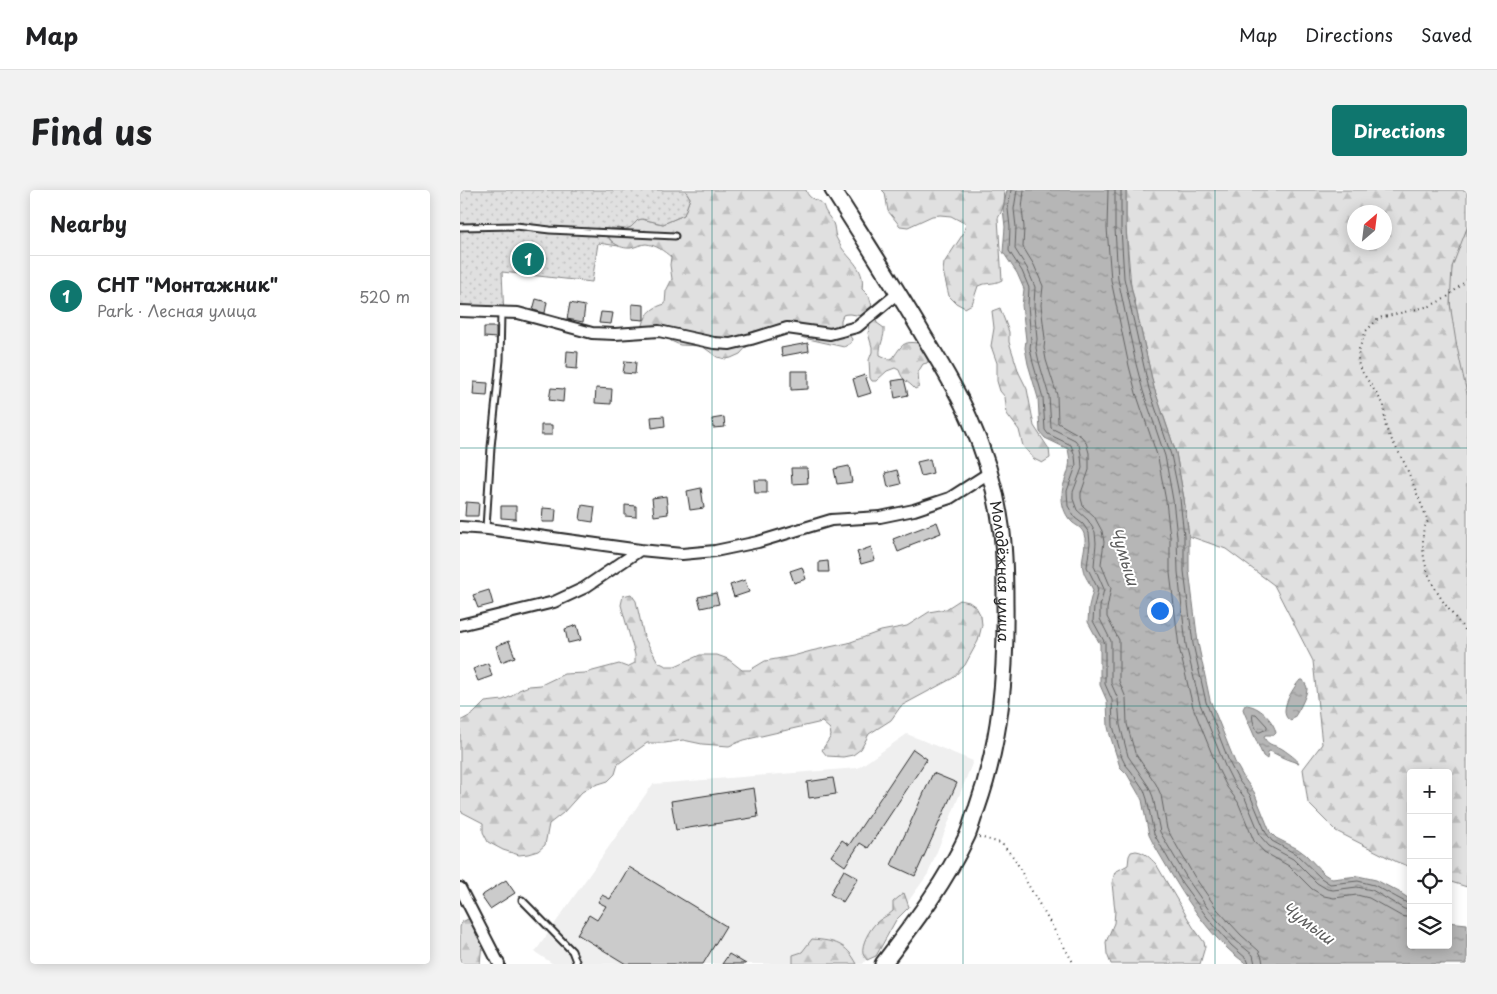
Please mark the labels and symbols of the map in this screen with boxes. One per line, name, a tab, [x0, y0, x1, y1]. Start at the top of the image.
north arrow	[1347, 205, 1392, 250]
pin: 1	[512, 240, 544, 278]
street label: Молодёжная улица	[985, 498, 1017, 643]
water label: Чумыш	[1106, 524, 1147, 589]
your location	[1147, 598, 1173, 624]
water label: Чумыш	[1278, 895, 1341, 950]

